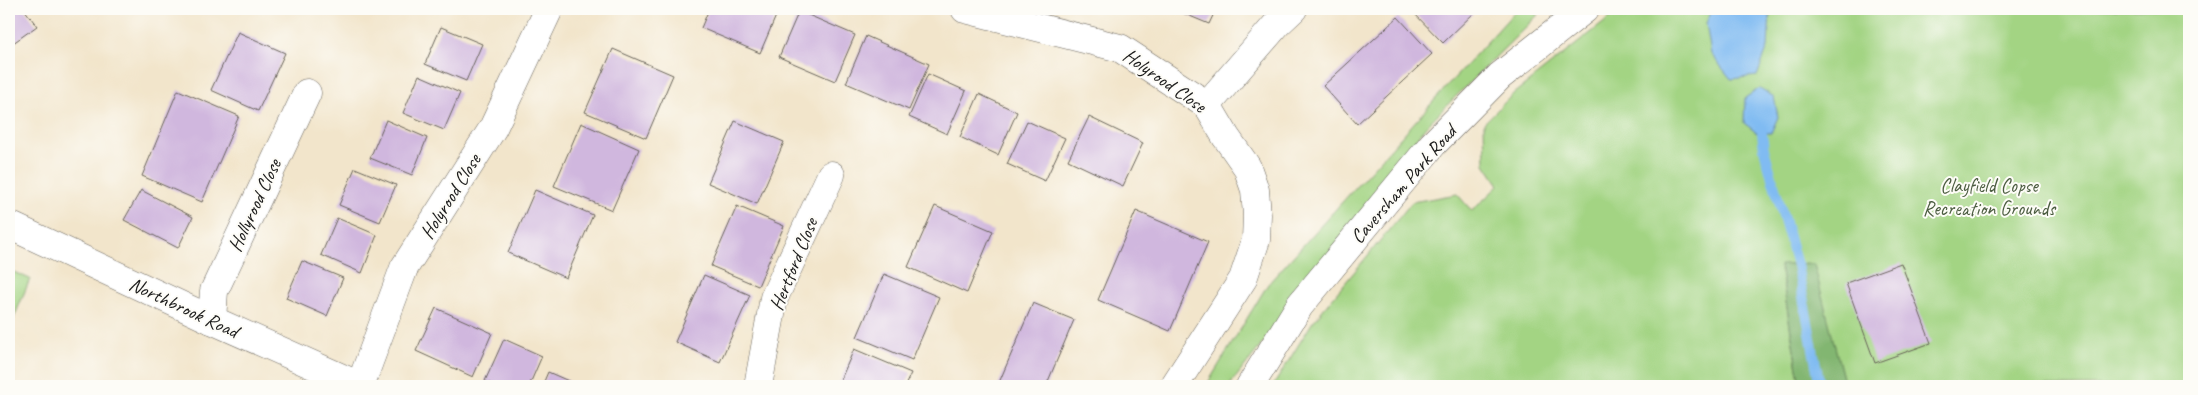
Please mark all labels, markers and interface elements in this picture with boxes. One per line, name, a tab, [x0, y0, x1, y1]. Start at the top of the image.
street label: Holyrood Close	[1118, 43, 1212, 119]
street label: Caversham Park Road	[1345, 117, 1464, 249]
street label: Holyrood Close	[414, 148, 487, 243]
street label: Hollyrood Close	[222, 154, 287, 255]
park label: Clayfield Copse Recreation Grounds	[1923, 173, 2057, 221]
street label: Hertford Close	[764, 213, 824, 314]
street label: Northbrook Road	[125, 271, 245, 345]

